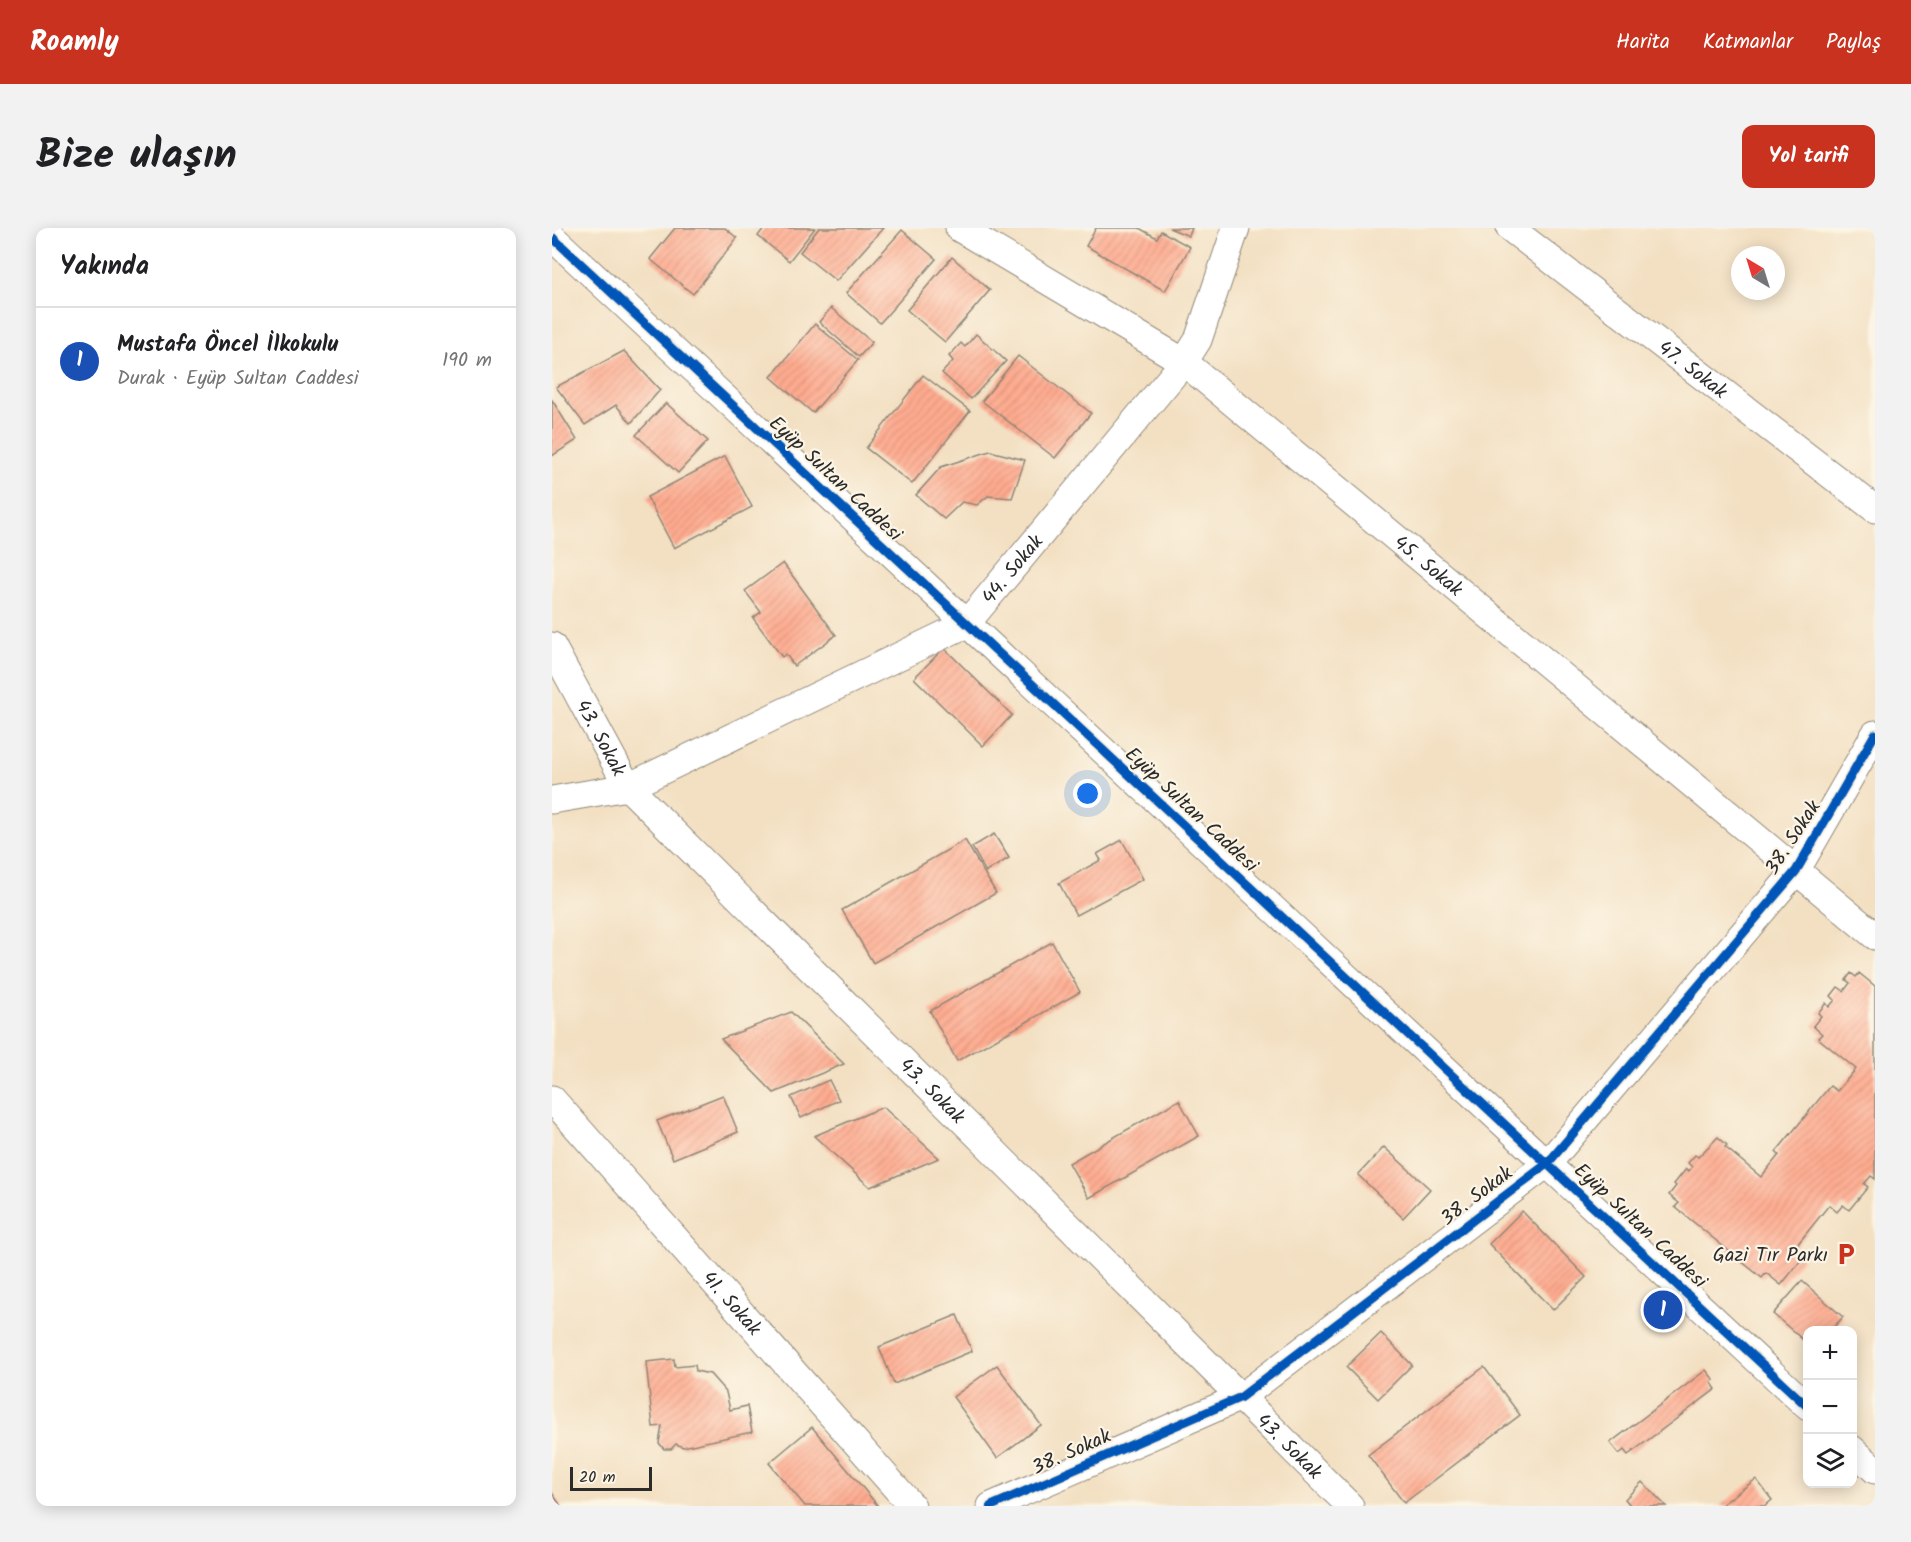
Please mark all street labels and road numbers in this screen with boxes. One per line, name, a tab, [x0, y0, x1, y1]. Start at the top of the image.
street label: 47. Sokak	[1650, 333, 1734, 408]
street label: Eyüp Sultan Caddesi	[761, 409, 910, 551]
street label: 44. Sokak	[975, 528, 1053, 612]
street label: 45. Sokak	[1386, 528, 1470, 606]
street label: 43. Sokak	[566, 694, 634, 783]
street label: Eyüp Sultan Caddesi	[1117, 740, 1266, 882]
street label: 38. Sokak	[1757, 794, 1830, 882]
street label: 43. Sokak	[890, 1051, 972, 1133]
street label: Eyüp Sultan Caddesi	[1566, 1156, 1715, 1298]
street label: 38. Sokak	[1434, 1158, 1521, 1235]
street label: 41. Sokak	[693, 1264, 769, 1344]
street label: 43. Sokak	[1248, 1407, 1329, 1488]
street label: 38. Sokak	[1027, 1421, 1117, 1485]

